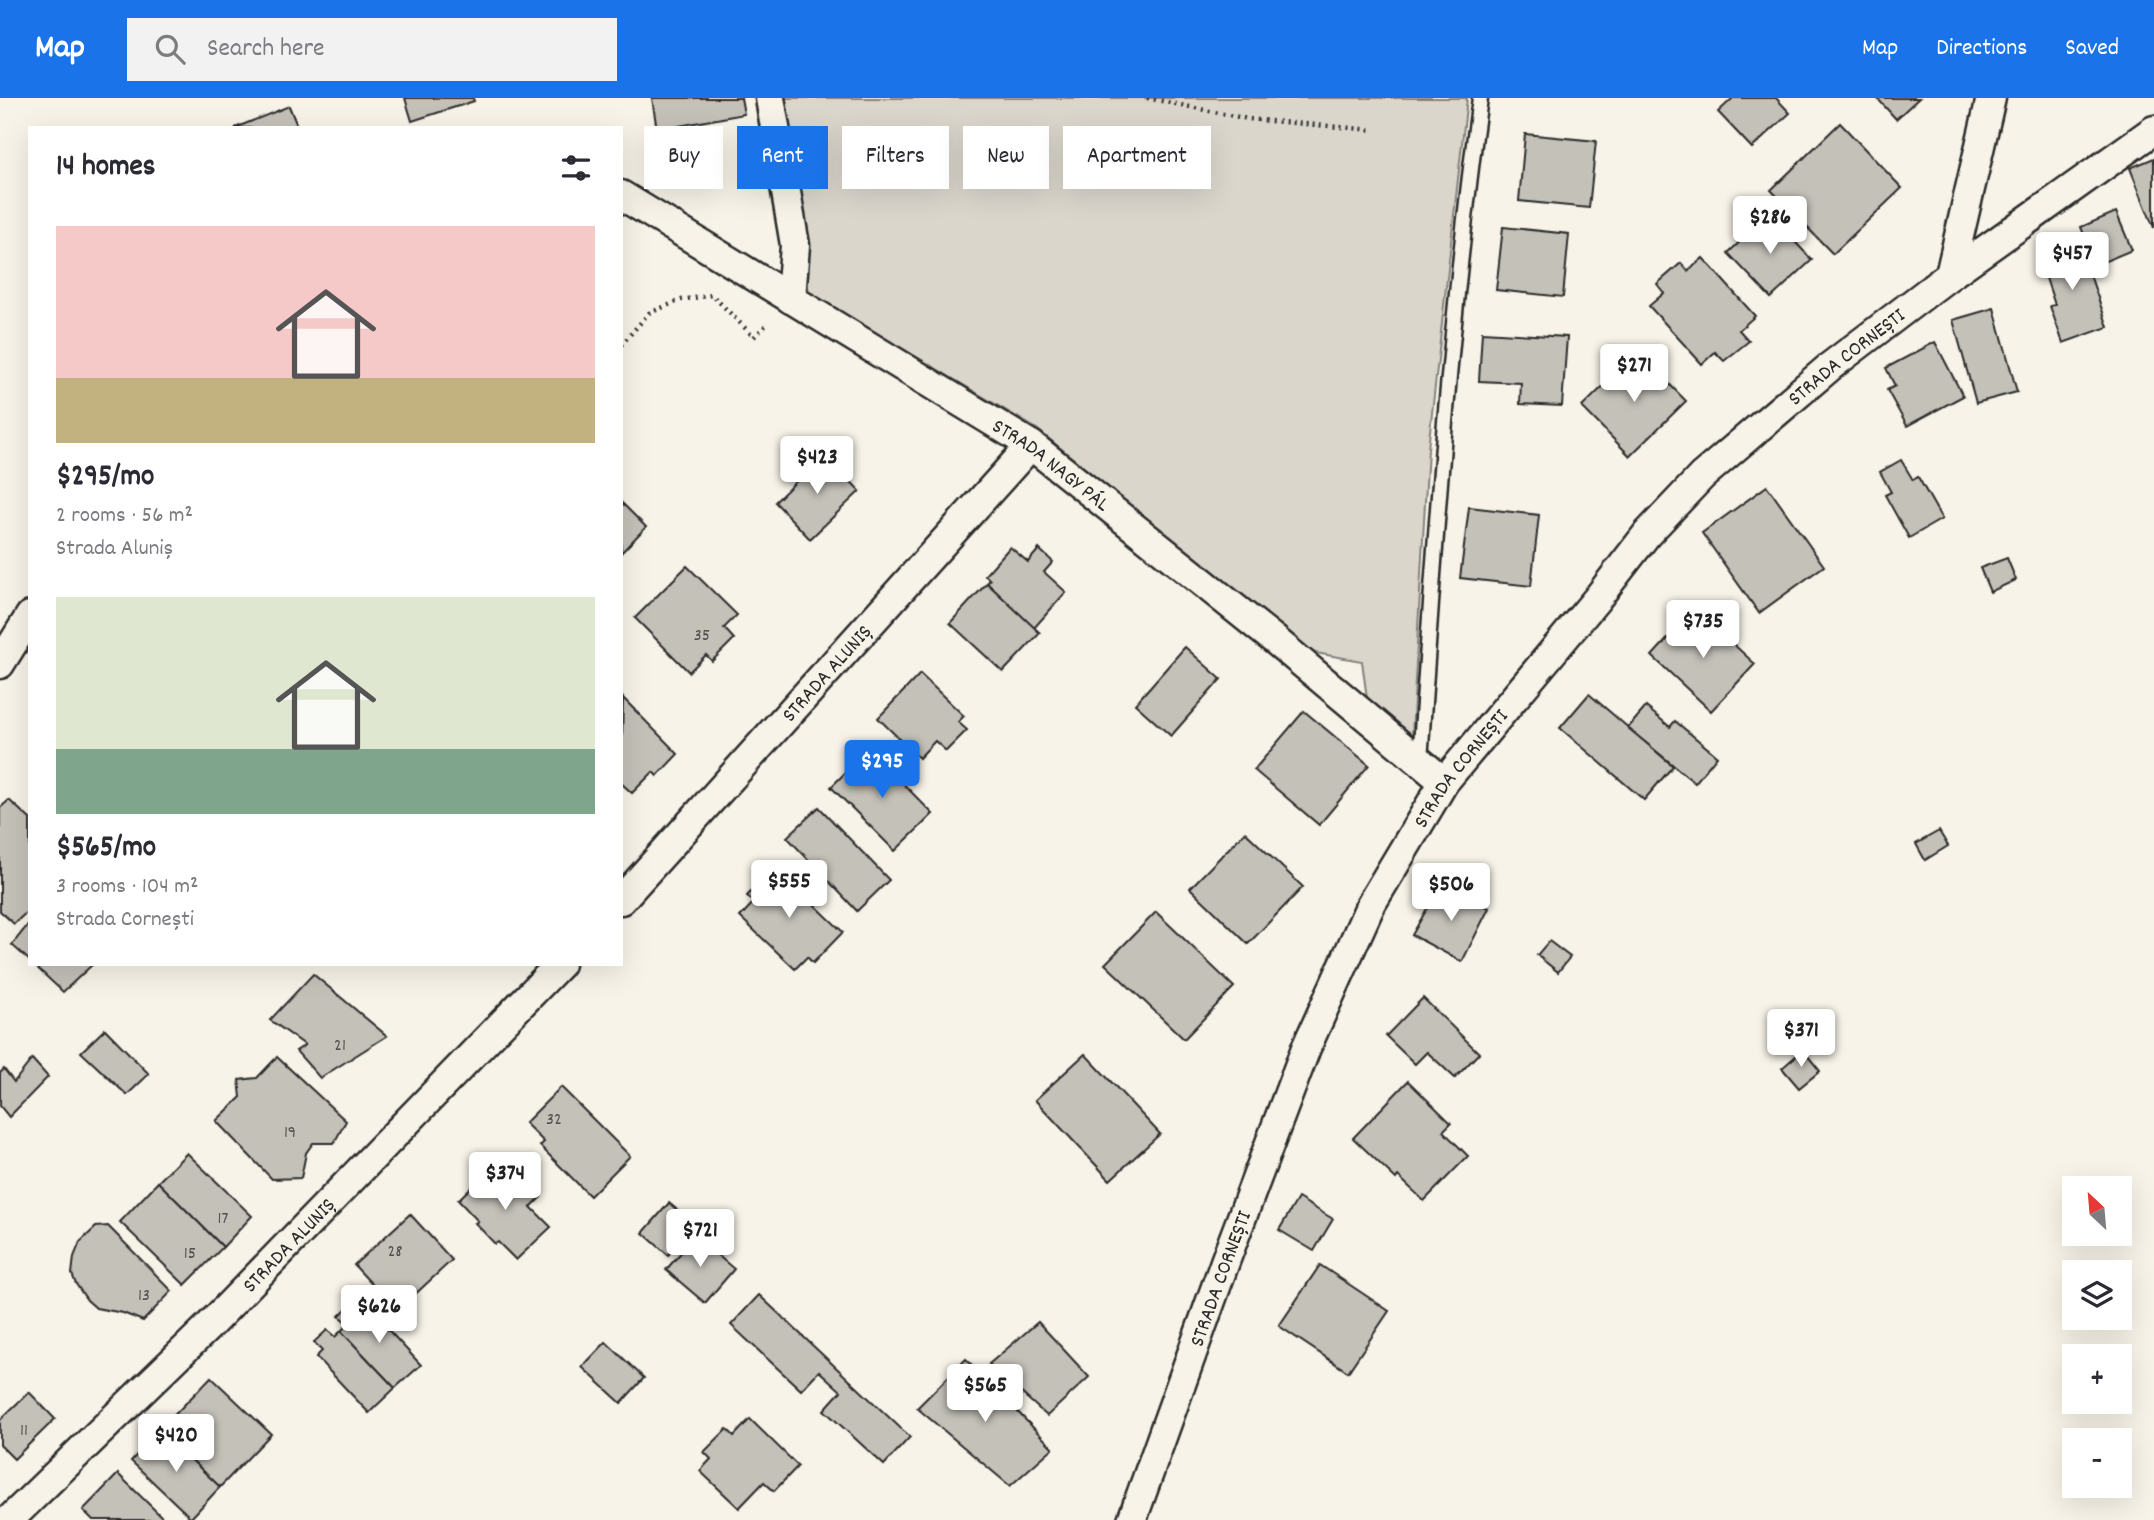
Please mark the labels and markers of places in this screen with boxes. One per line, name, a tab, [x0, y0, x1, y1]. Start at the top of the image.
pin: $286	[1729, 197, 1811, 256]
pin: $457	[2031, 232, 2113, 292]
pin: $271	[1593, 344, 1675, 404]
pin: $423	[776, 436, 858, 496]
pin: $735	[1662, 601, 1744, 660]
pin: $295	[841, 740, 923, 800]
pin: $555	[748, 860, 830, 920]
pin: $506	[1410, 864, 1492, 923]
pin: $371	[1760, 1010, 1842, 1069]
pin: $374	[464, 1152, 546, 1212]
pin: $721	[659, 1210, 741, 1269]
pin: $626	[338, 1286, 420, 1345]
pin: $565	[944, 1364, 1026, 1424]
pin: $420	[135, 1414, 217, 1474]

